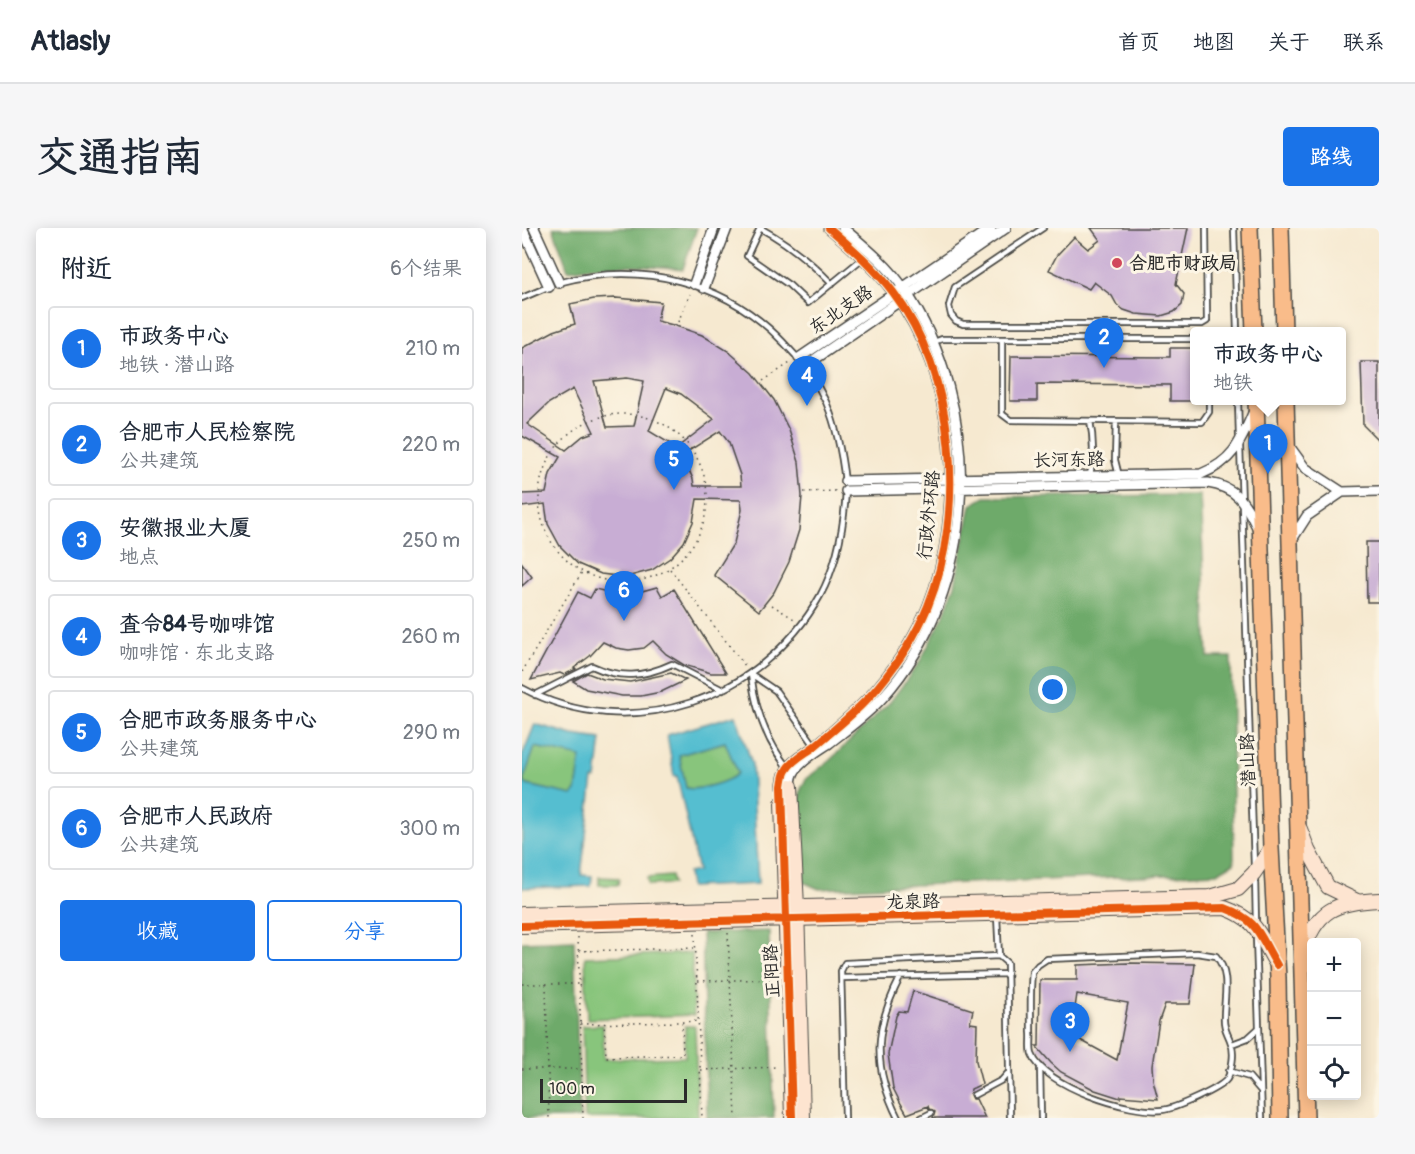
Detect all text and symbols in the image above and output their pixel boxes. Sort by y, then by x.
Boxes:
text: Atlasly [30,24,110,59]
text: 首页 [1118,29,1160,56]
text: 地图 [1193,29,1235,56]
text: 关于 [1268,29,1310,56]
text: 联系 [1343,29,1385,56]
button: 路线 [1283,127,1379,186]
text: 交通指南 [36,132,204,184]
place label: 合肥市财政局 [1129,252,1237,275]
text: 附近 [60,253,112,285]
text: 6个结果 [390,256,462,281]
marker: 合肥市财政局 [1110,256,1124,270]
street label: 东北支路 [805,280,877,340]
pin: 2 [1084,318,1124,368]
text: 市政务中心 [119,322,229,350]
popup [1190,327,1346,405]
text: 1 [78,336,85,361]
text: 210 m [405,336,460,361]
text: 市政务中心 [1213,340,1323,368]
text: 地铁 · 潜山路 [119,352,234,377]
pin: 4 [788,356,826,406]
text: 地铁 [1213,370,1253,395]
text: 合肥市人民检察院 [119,418,295,446]
pin: 1 [1248,424,1288,474]
text: 2 [76,432,87,457]
text: 220 m [402,432,460,457]
pin: 5 [654,440,694,490]
text: 公共建筑 [119,448,199,473]
street label: 长河东路 [1033,448,1105,472]
street label: 行政外环路 [913,469,945,561]
text: 安徽报业大厦 [119,514,251,542]
text: 3 [76,528,87,553]
text: 250 m [402,528,460,553]
text: 地点 [119,544,159,569]
pin: 6 [604,572,644,621]
text: 查令84号咖啡馆 [119,610,275,638]
text: 4 [76,624,87,649]
text: 260 m [401,624,460,649]
text: 咖啡馆 · 东北支路 [119,640,274,665]
your location [1038,675,1067,704]
text: 合肥市政务服务中心 [119,706,317,734]
text: 5 [76,720,87,745]
text: 290 m [403,720,460,745]
street label: 潜山路 [1236,733,1260,787]
text: 公共建筑 [119,736,199,761]
text: 合肥市人民政府 [119,802,273,830]
text: 6 [76,816,87,841]
text: 300 m [399,816,460,841]
text: 公共建筑 [119,832,199,857]
street label: 龙泉路 [886,890,940,914]
button: 收藏 [60,900,255,961]
button: 分享 [267,900,462,961]
map controls [1307,938,1361,1100]
button: + [1307,938,1361,992]
street label: 正阳路 [759,943,785,999]
button: − [1307,992,1361,1046]
pin: 3 [1050,1002,1090,1052]
button: locate [1307,1046,1361,1100]
scale bar [540,1076,687,1104]
text: 100 m [549,1079,595,1099]

